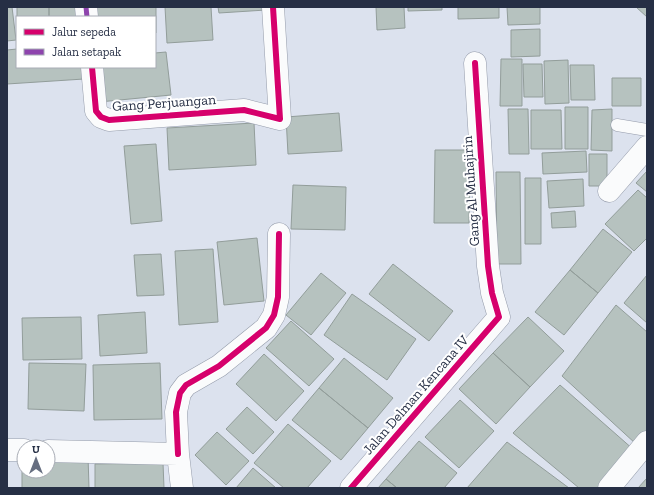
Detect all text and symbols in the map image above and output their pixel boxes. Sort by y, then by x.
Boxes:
legend [16,16,156,68]
text: Jalur sepeda [52,25,116,39]
text: Jalan setapak [52,45,122,59]
street label: Gang Perjuangan [111,91,217,115]
street label: Gang Al Muhajirin [459,135,483,247]
street label: Jalan Delman Kencana IV [359,331,473,458]
north arrow [16,439,56,479]
text: U [32,443,40,456]

